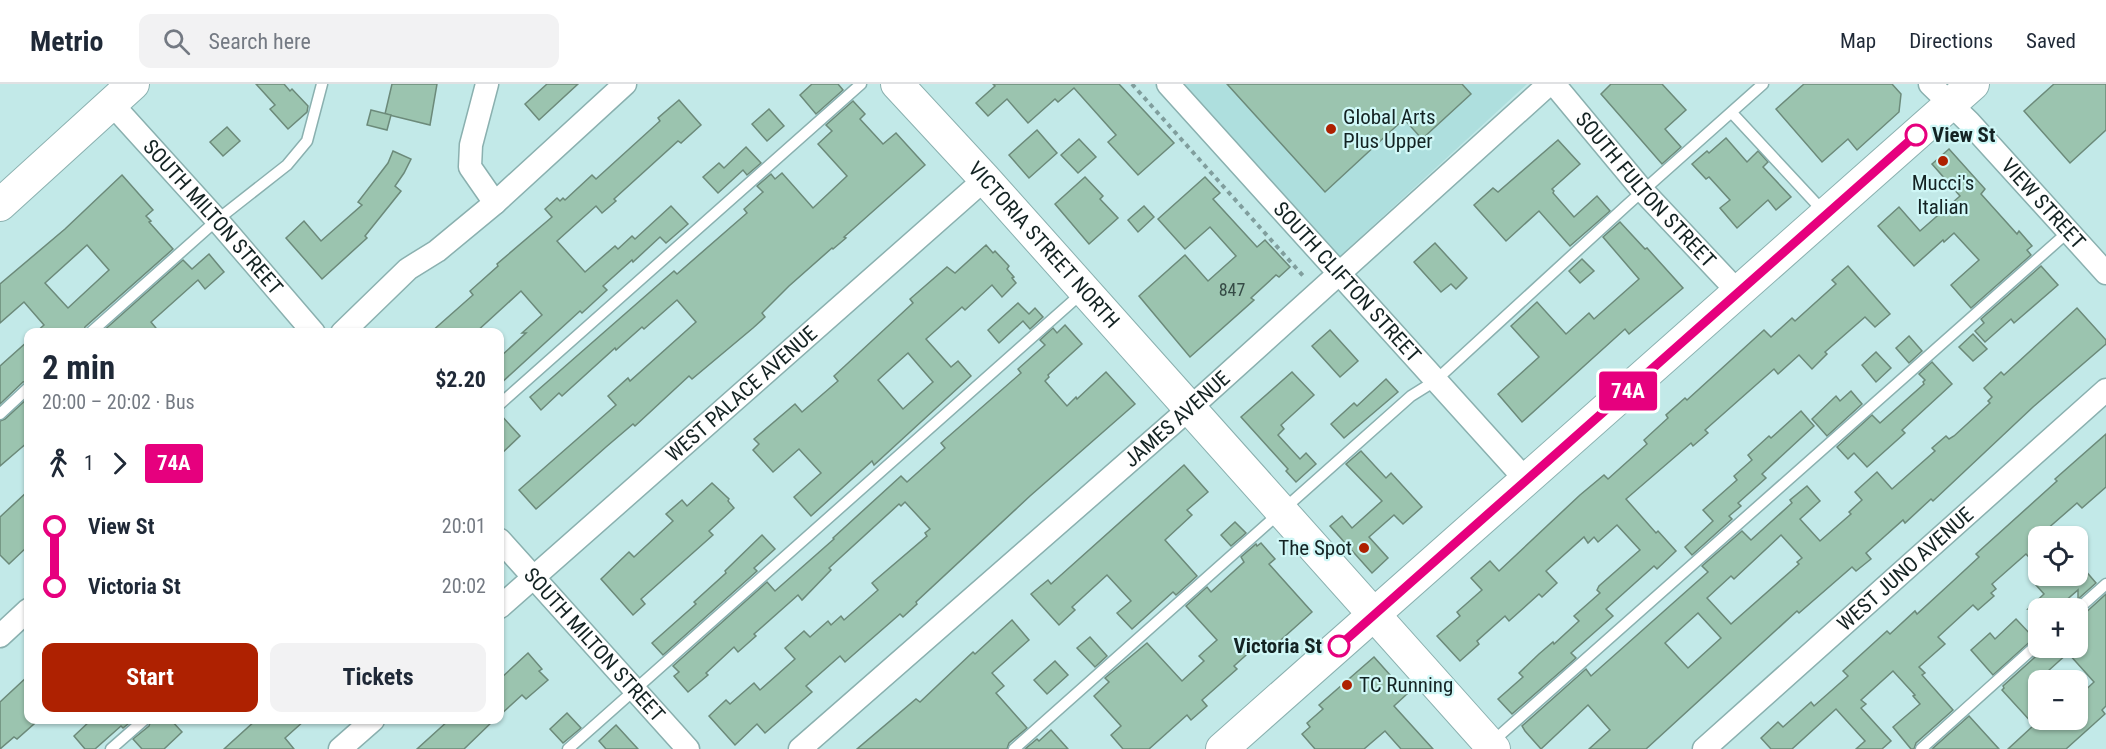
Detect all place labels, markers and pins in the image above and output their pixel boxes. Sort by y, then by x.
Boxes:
place label: Global Arts Plus Upper [1343,105,1436,153]
marker: Global Arts Plus Upper [1324,122,1338,136]
place label: View St [1932,123,1995,147]
marker: View St [1905,124,1927,146]
marker: Mucci's Italian [1936,154,1950,168]
place label: Mucci's Italian [1912,171,1974,219]
place label: The Spot [1278,536,1352,560]
marker: The Spot [1357,541,1371,555]
place label: Victoria St [1234,634,1322,658]
marker: Victoria St [1328,635,1350,657]
place label: TC Running [1359,673,1453,697]
marker: TC Running [1340,678,1354,692]

